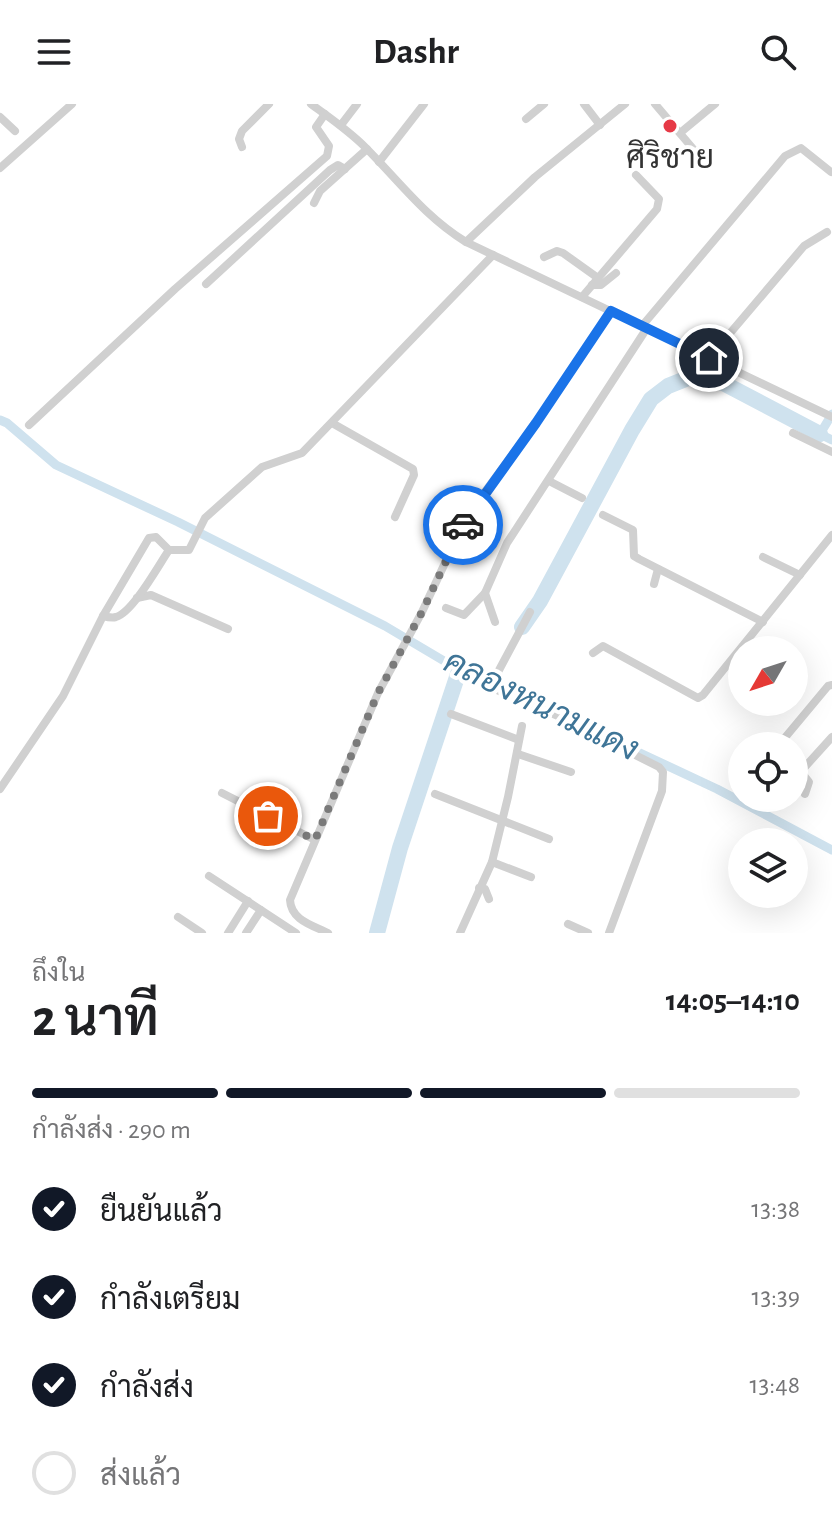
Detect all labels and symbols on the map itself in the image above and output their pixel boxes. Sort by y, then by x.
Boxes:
marker: ศิริชาย [661,117,679,135]
place label: ศิริชาย [626,139,714,174]
pin [675,324,743,392]
courier [423,485,503,565]
north arrow [728,636,808,716]
water label: คลองหนามแดง [438,644,644,768]
pin [234,782,302,850]

